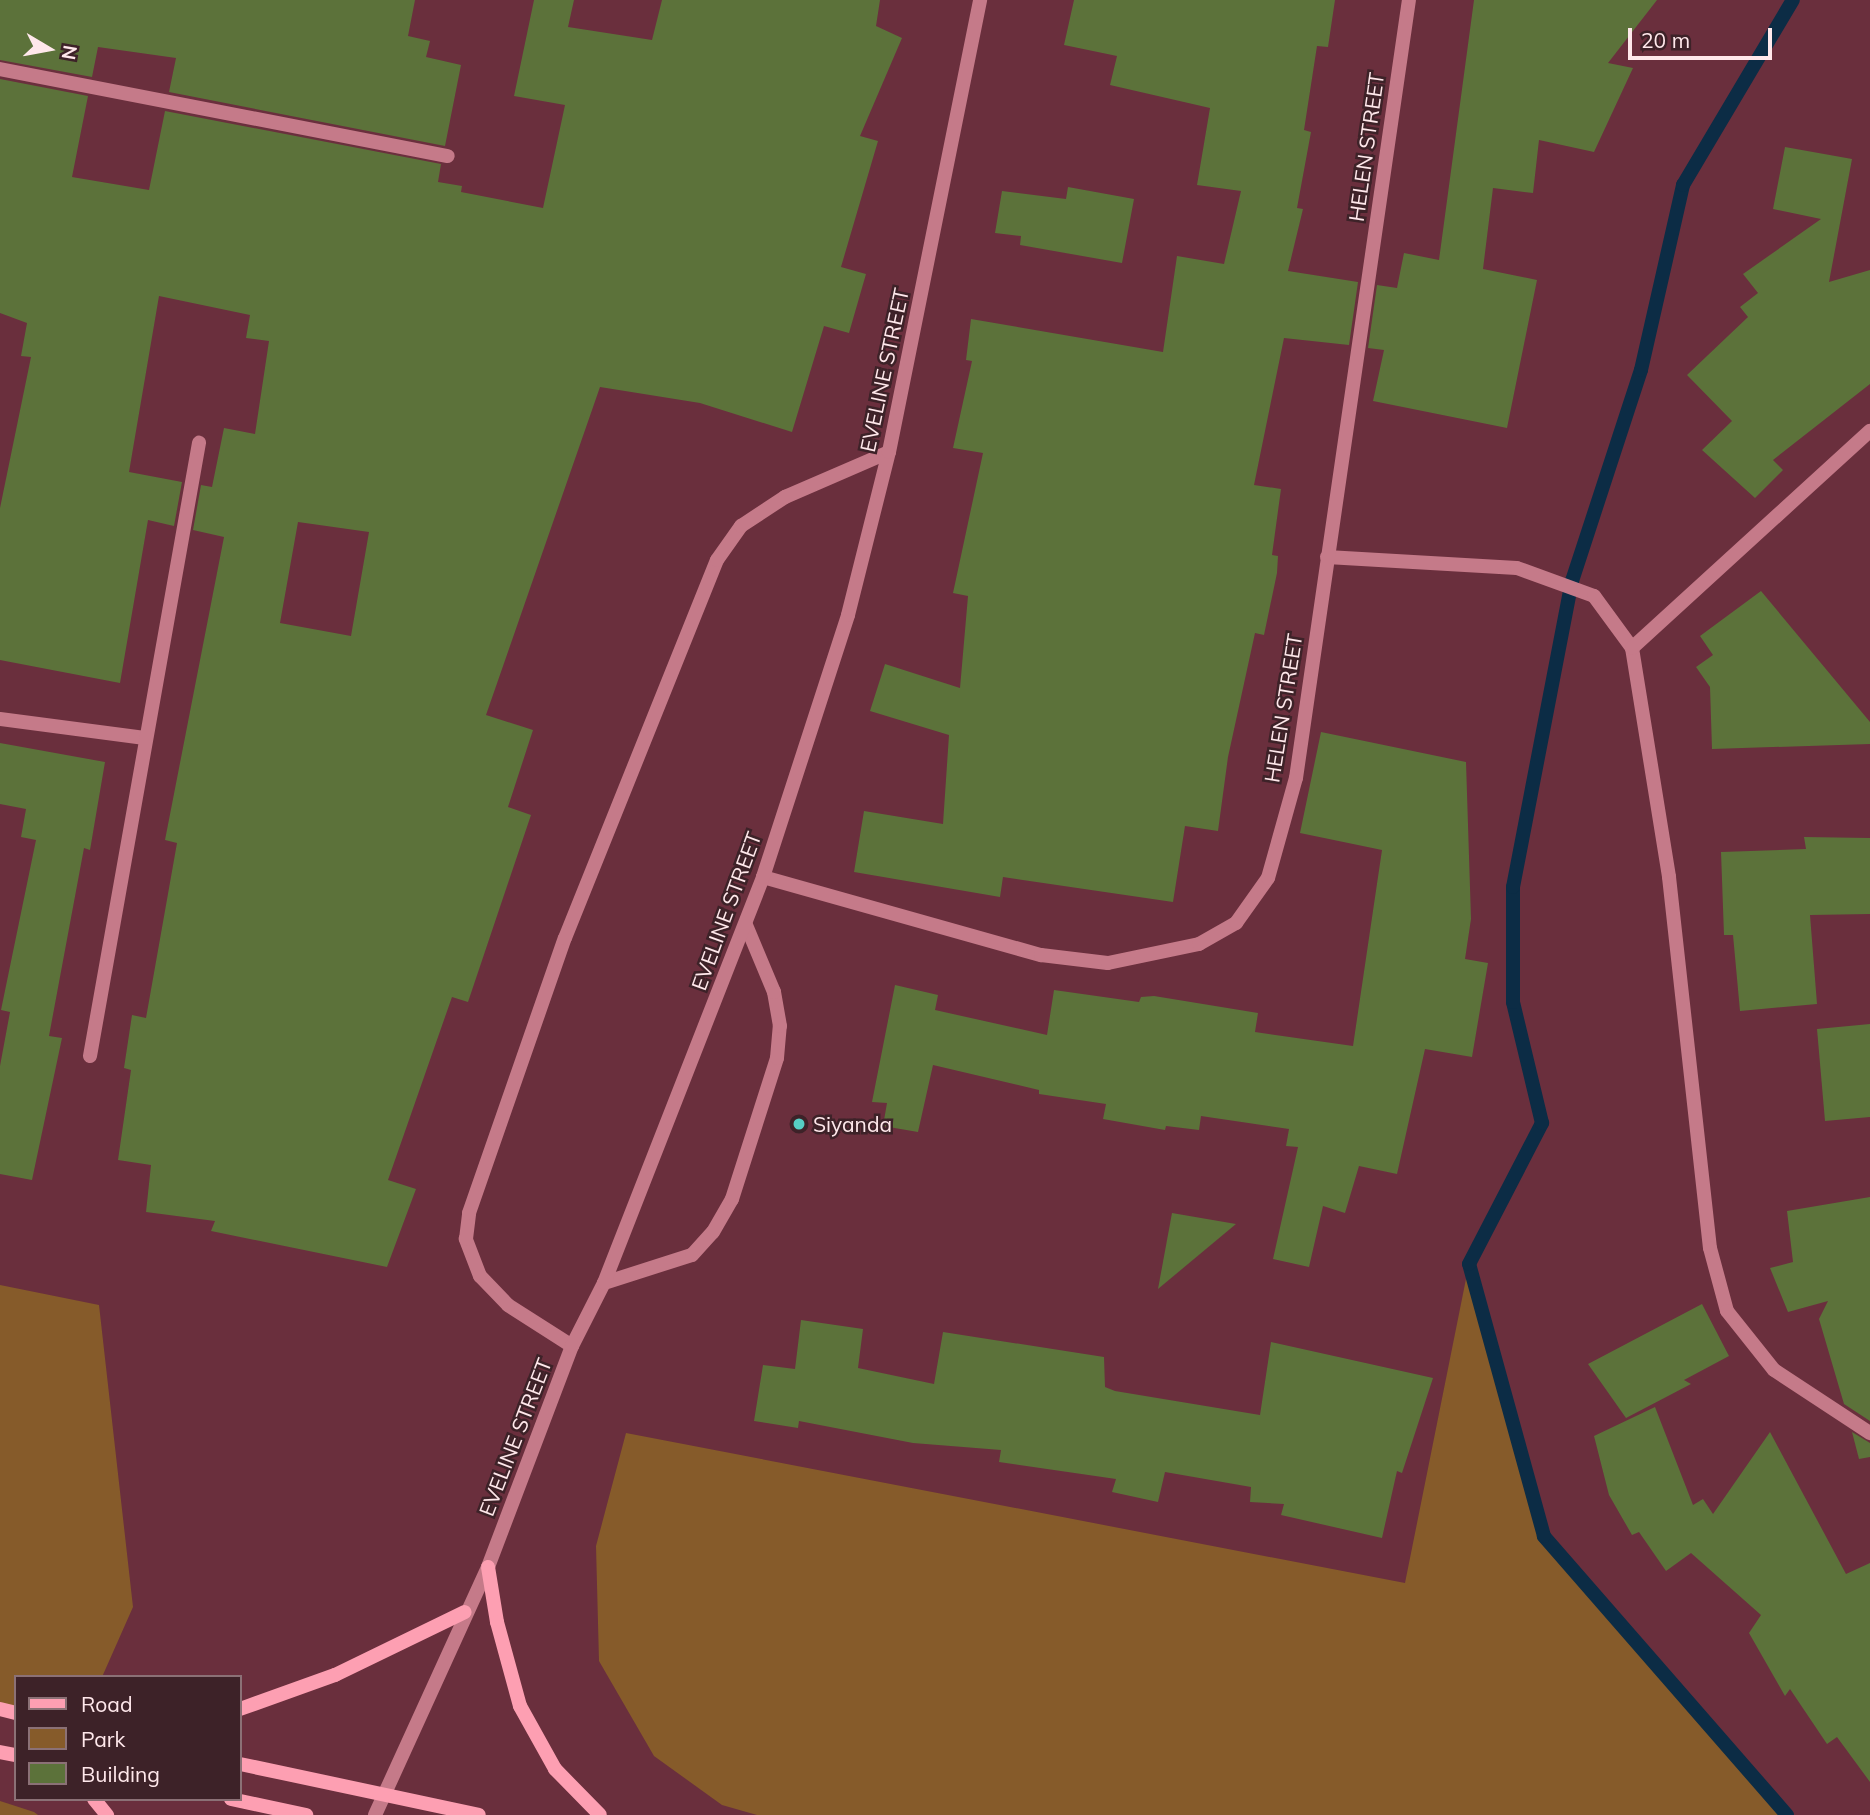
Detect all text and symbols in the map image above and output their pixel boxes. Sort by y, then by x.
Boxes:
north arrow [14,14,84,84]
scale bar [1632,14,1776,58]
text: 20 m [1641,27,1690,53]
text: N [57,43,83,62]
street label: HELEN STREET [1343,71,1389,223]
street label: EVELINE STREET [854,286,914,454]
street label: HELEN STREET [1259,632,1307,784]
street label: EVELINE STREET [686,828,766,994]
place label: Siyanda [813,1111,892,1137]
marker: Siyanda [791,1116,807,1132]
street label: EVELINE STREET [473,1355,557,1519]
legend [14,1675,242,1801]
text: Road [81,1691,132,1717]
text: Park [81,1726,125,1752]
text: Building [81,1761,160,1787]

